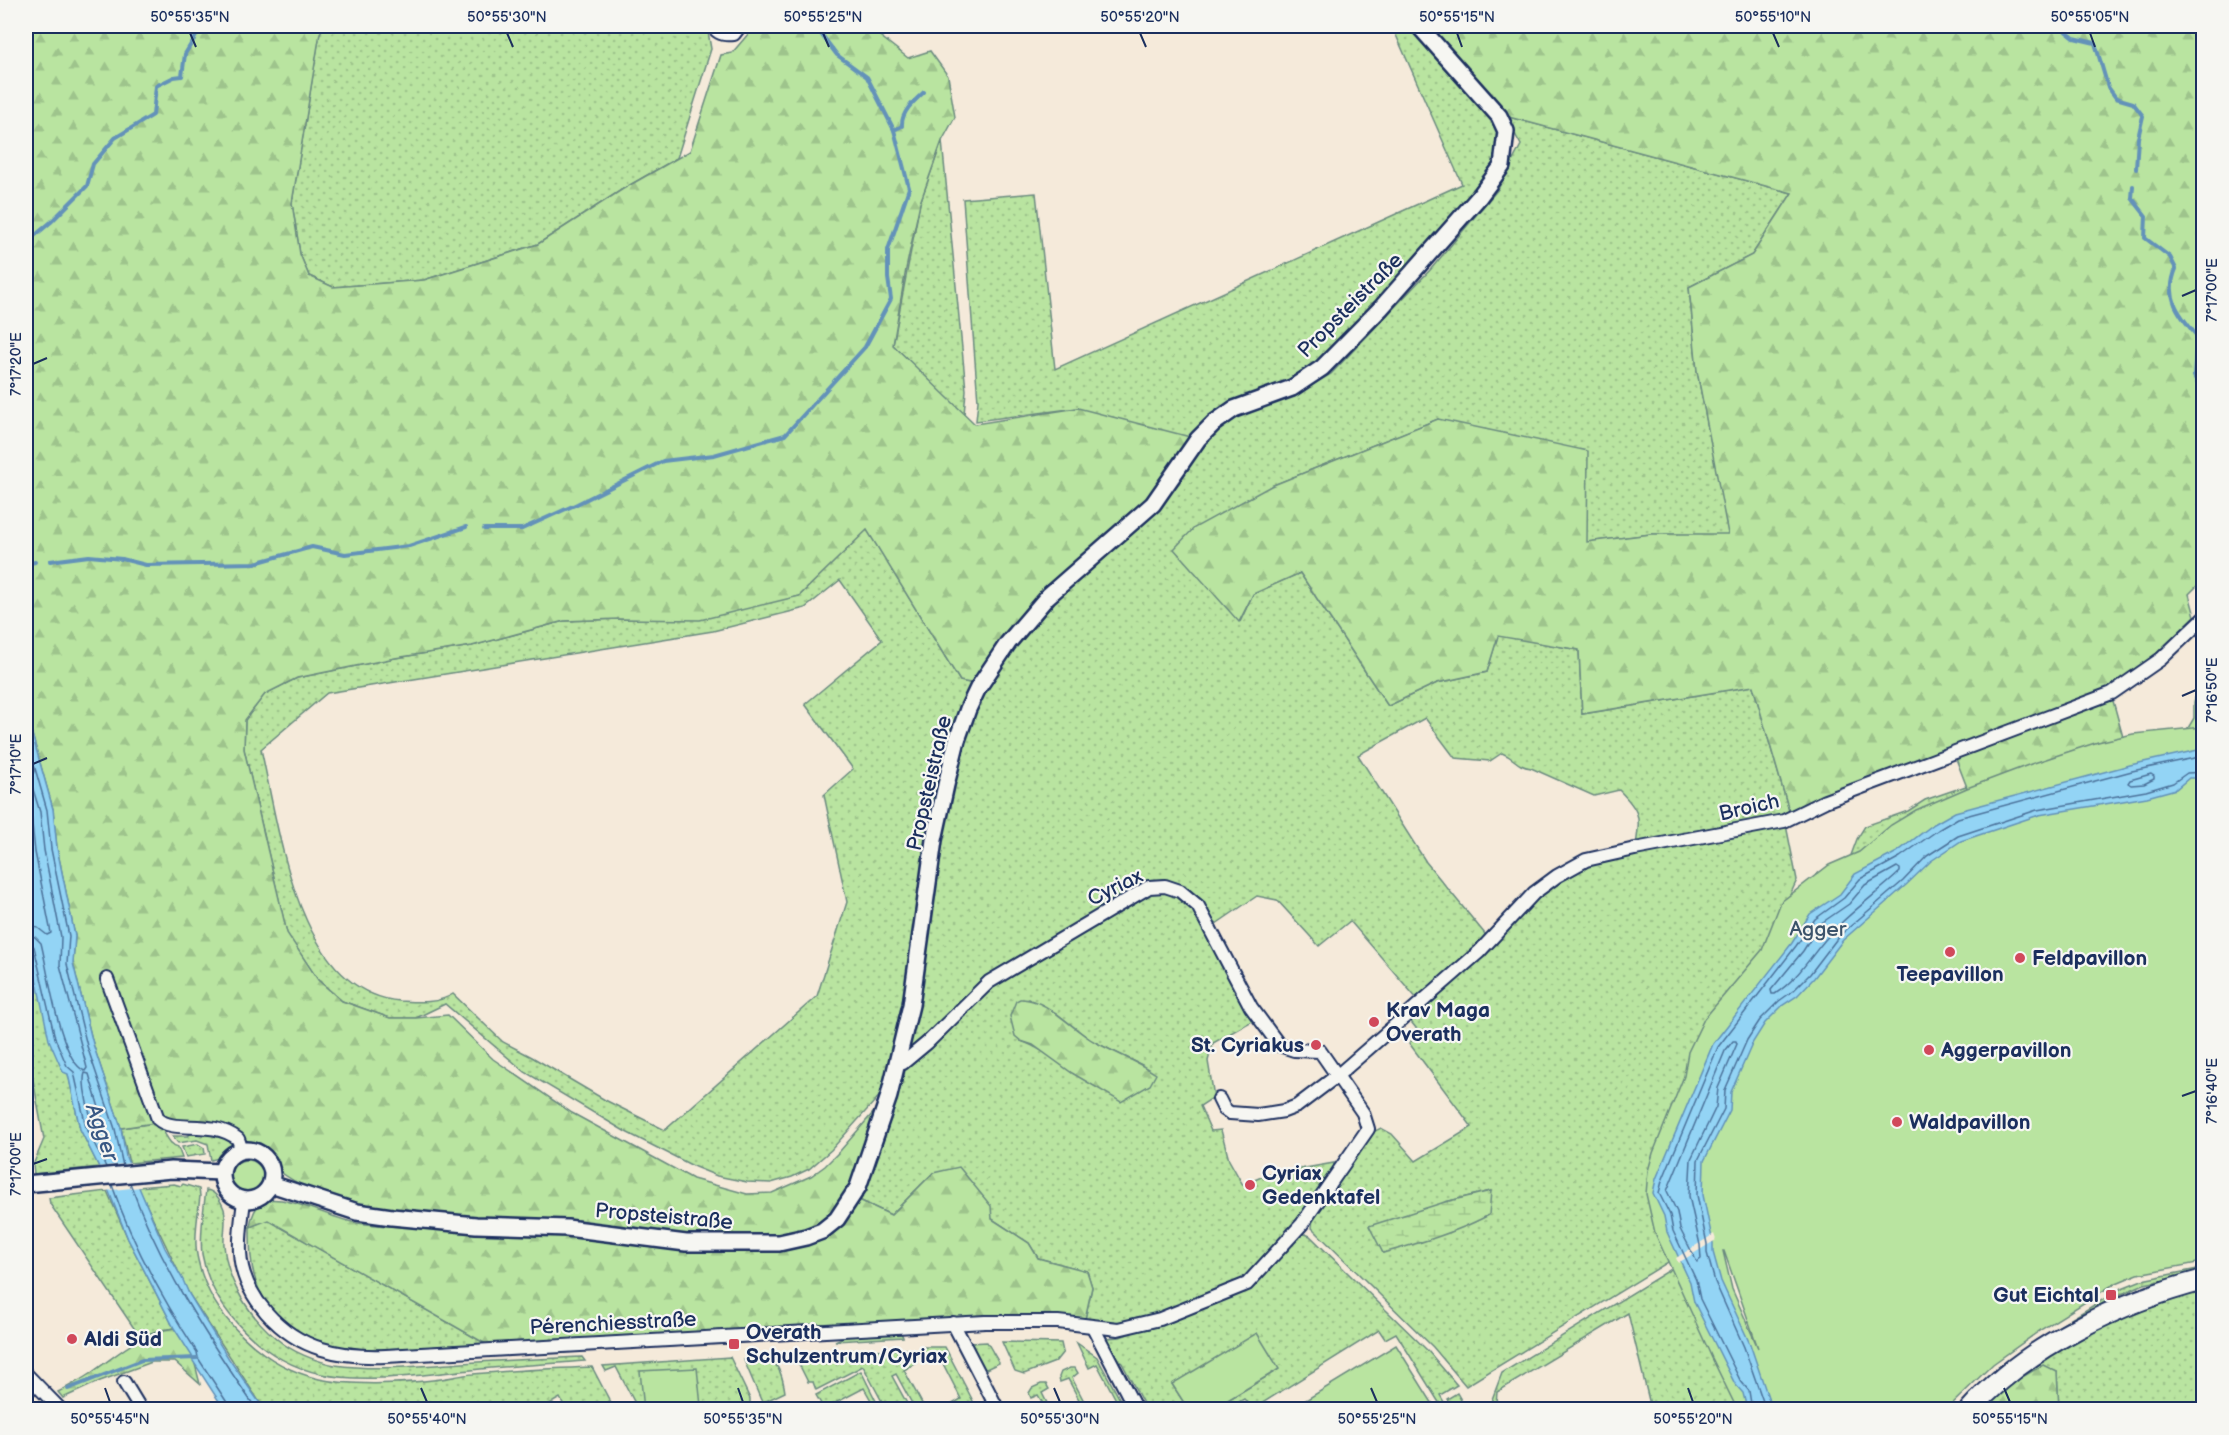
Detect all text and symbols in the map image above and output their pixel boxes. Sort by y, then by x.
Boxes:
text: 50°55'35"N [150,8,230,27]
text: 50°55'30"N [467,8,547,27]
text: 50°55'25"N [783,8,863,27]
text: 50°55'20"N [1100,8,1180,27]
text: 50°55'15"N [1419,8,1495,27]
text: 50°55'10"N [1735,8,1811,27]
text: 50°55'05"N [2050,8,2130,27]
street label: Propsteistraße [1293,248,1408,363]
text: 7°17'00"E [2203,258,2222,322]
text: 7°17'20"E [7,332,26,396]
text: 7°16'50"E [2203,657,2222,723]
street label: Propsteistraße [902,713,957,853]
text: 7°17'10"E [7,733,26,794]
street label: Broich [1716,788,1782,827]
street label: Cyriax [1083,863,1147,912]
park label: Agger [1790,917,1847,942]
marker: Teepavillon [1943,945,1957,959]
place label: Feldpavillon [2032,946,2147,971]
marker: Feldpavillon [2013,951,2027,965]
place label: Teepavillon [1896,962,2004,987]
place label: Krav Maga Overath [1386,998,1490,1047]
marker: Krav Maga Overath [1367,1015,1381,1029]
place label: St. Cyriakus [1191,1033,1304,1058]
marker: St. Cyriakus [1309,1038,1323,1052]
place label: Aggerpavillon [1940,1038,2072,1063]
marker: Aggerpavillon [1922,1043,1936,1057]
text: 7°16'40"E [2203,1058,2222,1124]
water label: Agger [79,1099,125,1167]
place label: Waldpavillon [1909,1110,2030,1135]
marker: Waldpavillon [1890,1115,1904,1129]
text: 7°17'00"E [7,1132,26,1196]
place label: Cyriax Gedenktafel [1262,1161,1380,1210]
marker: Cyriax Gedenktafel [1243,1178,1257,1192]
street label: Propsteistraße [594,1198,734,1235]
place label: Gut Eichtal [1993,1283,2099,1308]
marker: Gut Eichtal [2104,1288,2118,1302]
street label: Pérenchiesstraße [529,1307,697,1340]
place label: Overath Schulzentrum/Cyriax [746,1320,948,1369]
place label: Aldi Süd [83,1327,162,1352]
marker: Aldi Süd [65,1332,79,1346]
marker: Overath Schulzentrum/Cyriax [727,1337,741,1351]
text: 50°55'45"N [70,1410,150,1429]
text: 50°55'40"N [387,1410,467,1429]
text: 50°55'35"N [703,1410,783,1429]
text: 50°55'30"N [1020,1410,1100,1429]
text: 50°55'25"N [1337,1410,1417,1429]
text: 50°55'20"N [1653,1410,1733,1429]
text: 50°55'15"N [1972,1410,2048,1429]

